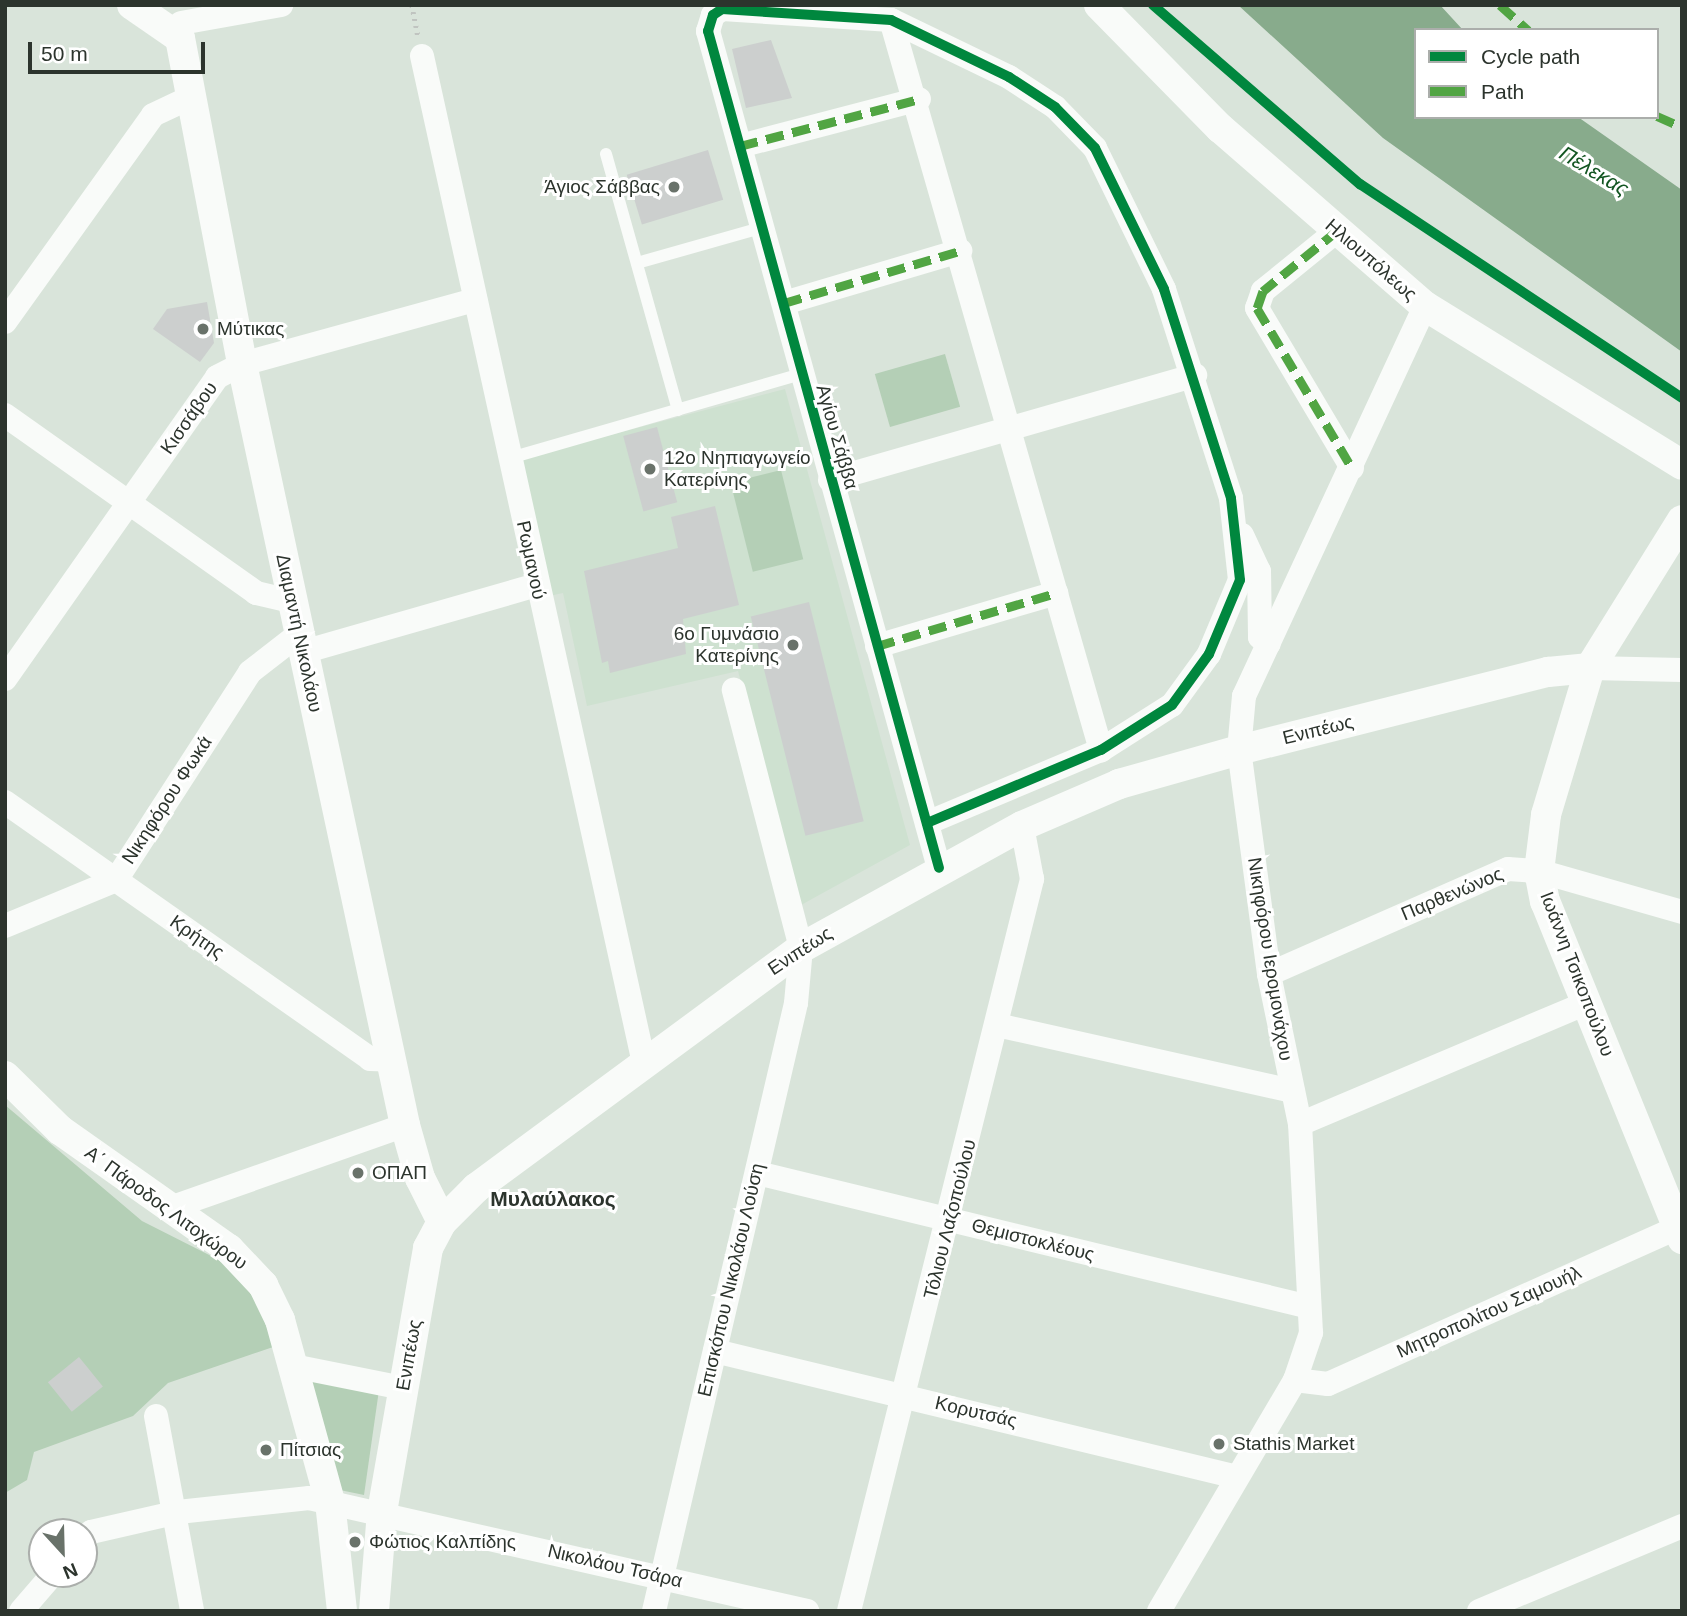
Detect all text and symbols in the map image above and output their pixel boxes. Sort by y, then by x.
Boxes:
scale bar [32,28,208,72]
legend [1414,28,1659,119]
text: 50 m [41,42,88,65]
text: Cycle path [1481,45,1580,68]
text: Path [1481,80,1524,103]
water label: Πέλεκας [1555,141,1633,201]
place label: Άγιος Σάββας [544,176,660,198]
marker: Άγιος Σάββας [666,179,682,195]
street label: Ηλιουπόλεως [1321,214,1421,306]
place label: Μύτικας [217,318,284,340]
marker: Μύτικας [195,321,211,337]
street label: Κισσάβου [156,377,222,459]
street label: Αγίου Σάββα [811,382,863,492]
place label: 12ο Νηπιαγωγείο Κατερίνης [664,447,811,491]
marker: 12ο Νηπιαγωγείο Κατερίνης [642,461,658,477]
street label: Ρωμανού [512,519,550,601]
street label: Διαμαντή Νικολάου [271,552,327,714]
place label: 6ο Γυμνάσιο Κατερίνης [674,623,779,667]
marker: 6ο Γυμνάσιο Κατερίνης [785,637,801,653]
street label: Ενιπέως [1280,710,1356,750]
street label: Νικηφόρου Φωκά [117,732,217,868]
street label: Νικηφόρου Ιερομονάχου [1243,856,1297,1062]
street label: Παρθενώνος [1398,862,1506,926]
street label: Ιωάννη Τσικοπούλου [1535,888,1619,1060]
street label: Κρήτης [165,910,229,964]
street label: Ενιπέως [764,922,836,980]
street label: Τόλιου Λαζοπούλου [919,1136,981,1302]
street label: Α΄ Πάροδος Λιτοχώρου [80,1141,252,1275]
street label: Επισκόπου Νικολάου Λούση [693,1160,769,1400]
place label: ΟΠΑΠ [372,1162,427,1184]
marker: ΟΠΑΠ [350,1165,366,1181]
district label: Μυλαύλακος [490,1186,616,1212]
street label: Θεμιστοκλέους [969,1214,1097,1266]
street label: Μητροπολίτου Σαμουήλ [1393,1261,1585,1363]
street label: Ενιπέως [392,1318,426,1392]
street label: Κορυτσάς [933,1392,1019,1432]
place label: Stathis Market [1233,1433,1354,1455]
marker: Stathis Market [1211,1436,1227,1452]
place label: Πίτσιας [280,1439,341,1461]
marker: Πίτσιας [258,1442,274,1458]
north arrow [28,1518,98,1588]
place label: Φώτιος Καλπίδης [369,1531,516,1553]
marker: Φώτιος Καλπίδης [347,1534,363,1550]
street label: Νικολάου Τσάρα [545,1539,685,1593]
text: N [60,1559,81,1583]

